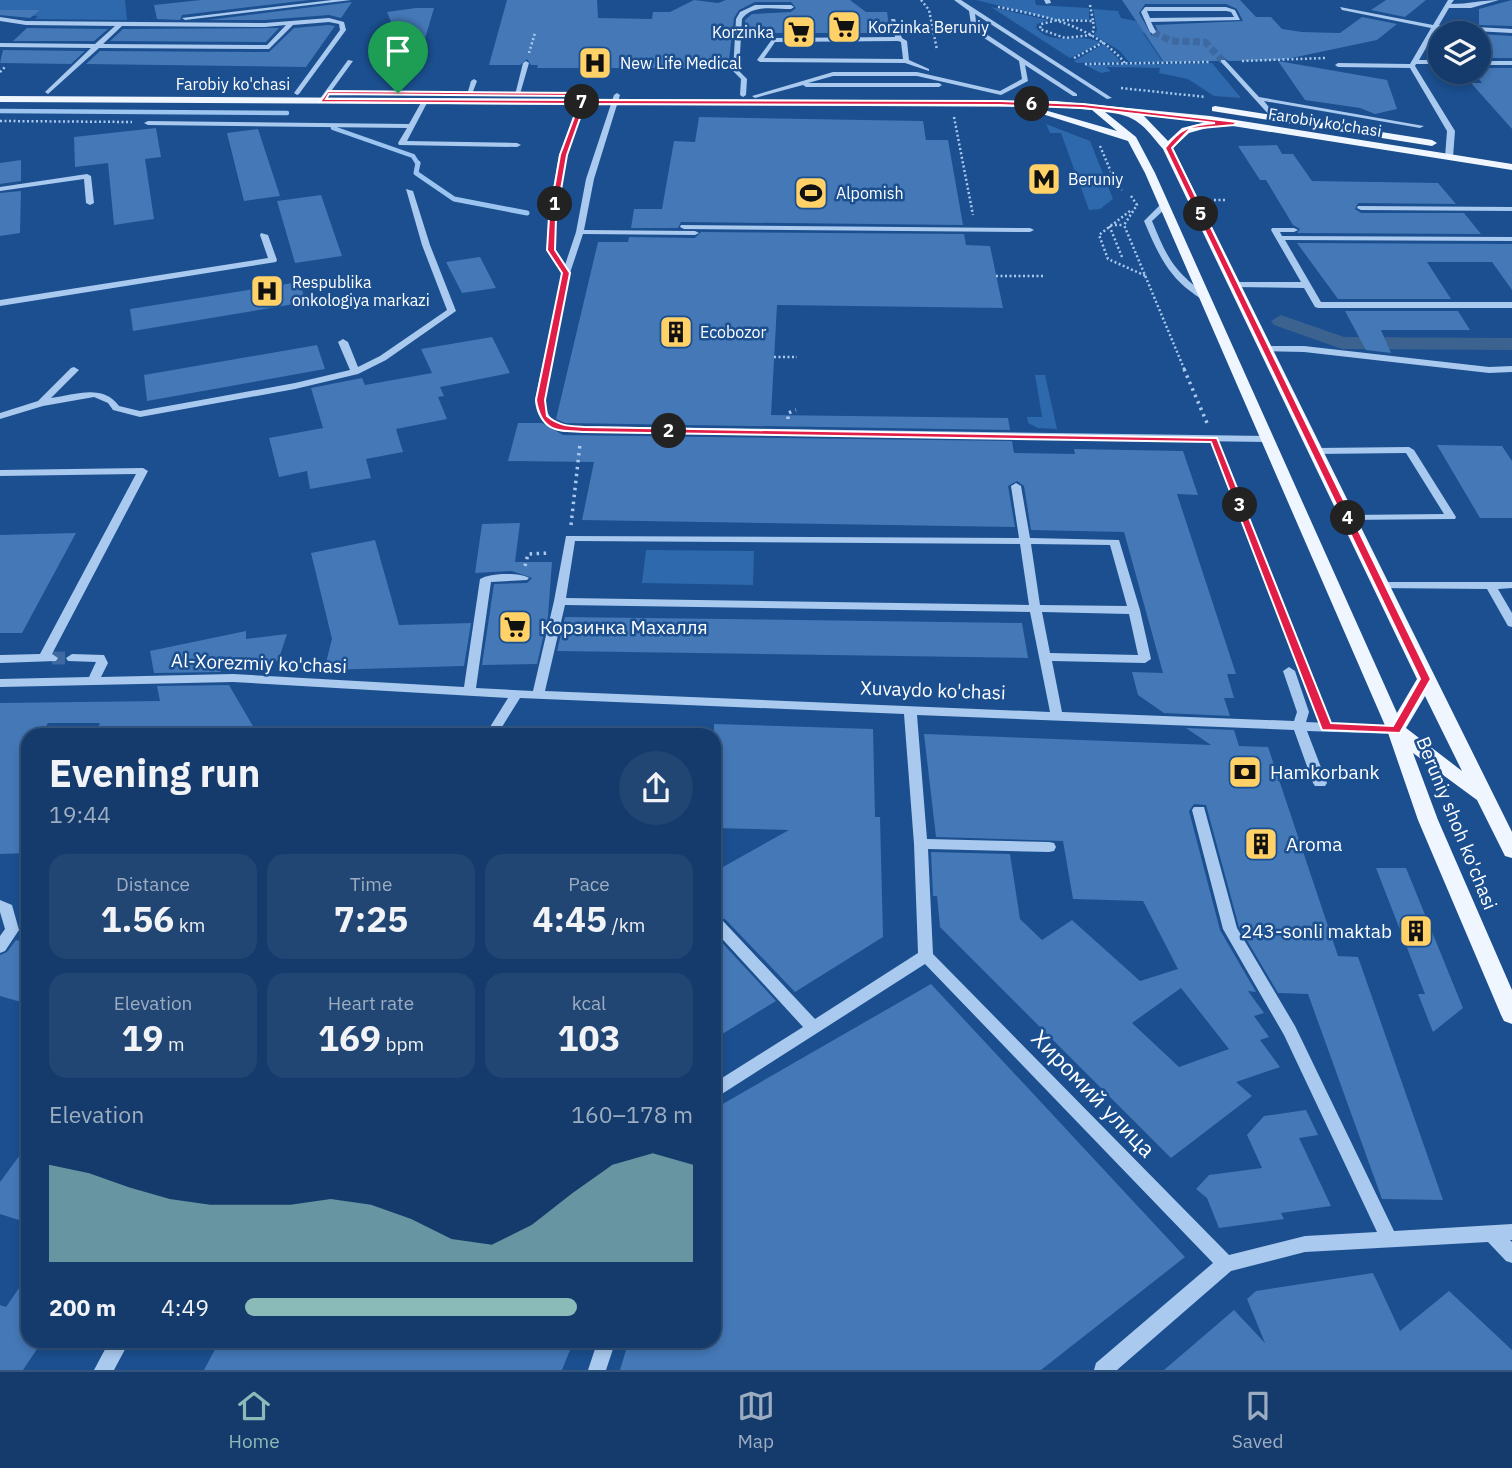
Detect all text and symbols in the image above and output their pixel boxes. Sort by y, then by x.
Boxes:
supermarket icon: Korzinka Beruniy [825,8,863,46]
supermarket icon: Korzinka [780,13,818,51]
place label: Korzinka Beruniy [868,17,989,37]
pin [368,21,428,93]
map controls [1428,21,1491,84]
button: layers [1428,21,1491,84]
place label: Korzinka [712,22,774,42]
icon: arrive [379,32,417,70]
hospital icon: New Life Medical [576,44,614,82]
place label: New Life Medical [620,53,742,73]
street label: Farobiy ko'chasi [176,74,290,94]
pin: 7 [564,84,600,119]
pin: 6 [1014,86,1050,122]
text: 7 [576,89,587,113]
text: 6 [1026,91,1037,115]
street label: Farobiy ko'chasi [1267,103,1383,141]
metro station icon: Beruniy [1025,160,1063,198]
place label: Beruniy [1068,169,1123,189]
sports icon: Alpomish [792,174,830,212]
place label: Alpomish [836,183,904,203]
pin: 1 [538,186,572,222]
text: 1 [549,191,560,215]
pin: 5 [1184,196,1218,232]
text: 5 [1195,201,1206,225]
hospital icon: Respublika onkologiya markazi [248,272,286,310]
place label: Respublika onkologiya markazi [292,272,430,310]
building icon: Ecobozor [657,313,695,351]
place label: Ecobozor [700,322,766,342]
pin: 2 [652,414,686,448]
text: 2 [663,418,674,442]
pin: 3 [1222,488,1258,522]
text: 3 [1234,492,1245,516]
pin: 4 [1330,500,1366,536]
text: 4 [1342,505,1353,529]
supermarket icon: Корзинка Махалля [496,608,534,646]
place label: Корзинка Махалля [540,615,708,639]
street label: Al-Xorezmiy ko'chasi [171,648,347,678]
street label: Xuvaydo ko'chasi [860,675,1006,705]
street label: Beruniy shoh ko'chasi [1411,733,1503,913]
text: Evening run [49,748,260,797]
button: share [619,751,693,825]
bank icon: Hamkorbank [1226,753,1264,791]
place label: Hamkorbank [1270,760,1379,784]
text: 19:44 [49,799,111,829]
building icon: Aroma [1242,825,1280,863]
place label: Aroma [1286,832,1342,856]
text: Distance [116,872,190,896]
text: Time [350,872,392,896]
text: Pace [568,872,610,896]
text: 1.56 [101,896,174,942]
text: 7:25 [334,896,408,942]
text: 4:45 [533,896,607,942]
building icon: 243-sonli maktab [1397,912,1435,950]
text: km [174,913,205,937]
text: /km [607,913,645,937]
place label: 243-sonli maktab [1241,919,1392,943]
text: Elevation [114,991,192,1015]
text: Heart rate [328,991,414,1015]
text: kcal [572,991,606,1015]
text: 19 [121,1015,163,1061]
text: 169 [318,1015,381,1061]
text: 103 [557,1015,621,1061]
street label: Хиромий улица [1026,1023,1162,1163]
text: m [163,1032,185,1056]
text: bpm [381,1032,424,1056]
text: Elevation [49,1099,144,1129]
text: 160–178 m [571,1099,693,1129]
text: 200 m [49,1292,116,1322]
text: 4:49 [161,1292,209,1322]
tab: Home [229,1387,280,1453]
tab: Map [737,1387,775,1453]
tab: Saved [1232,1387,1283,1453]

